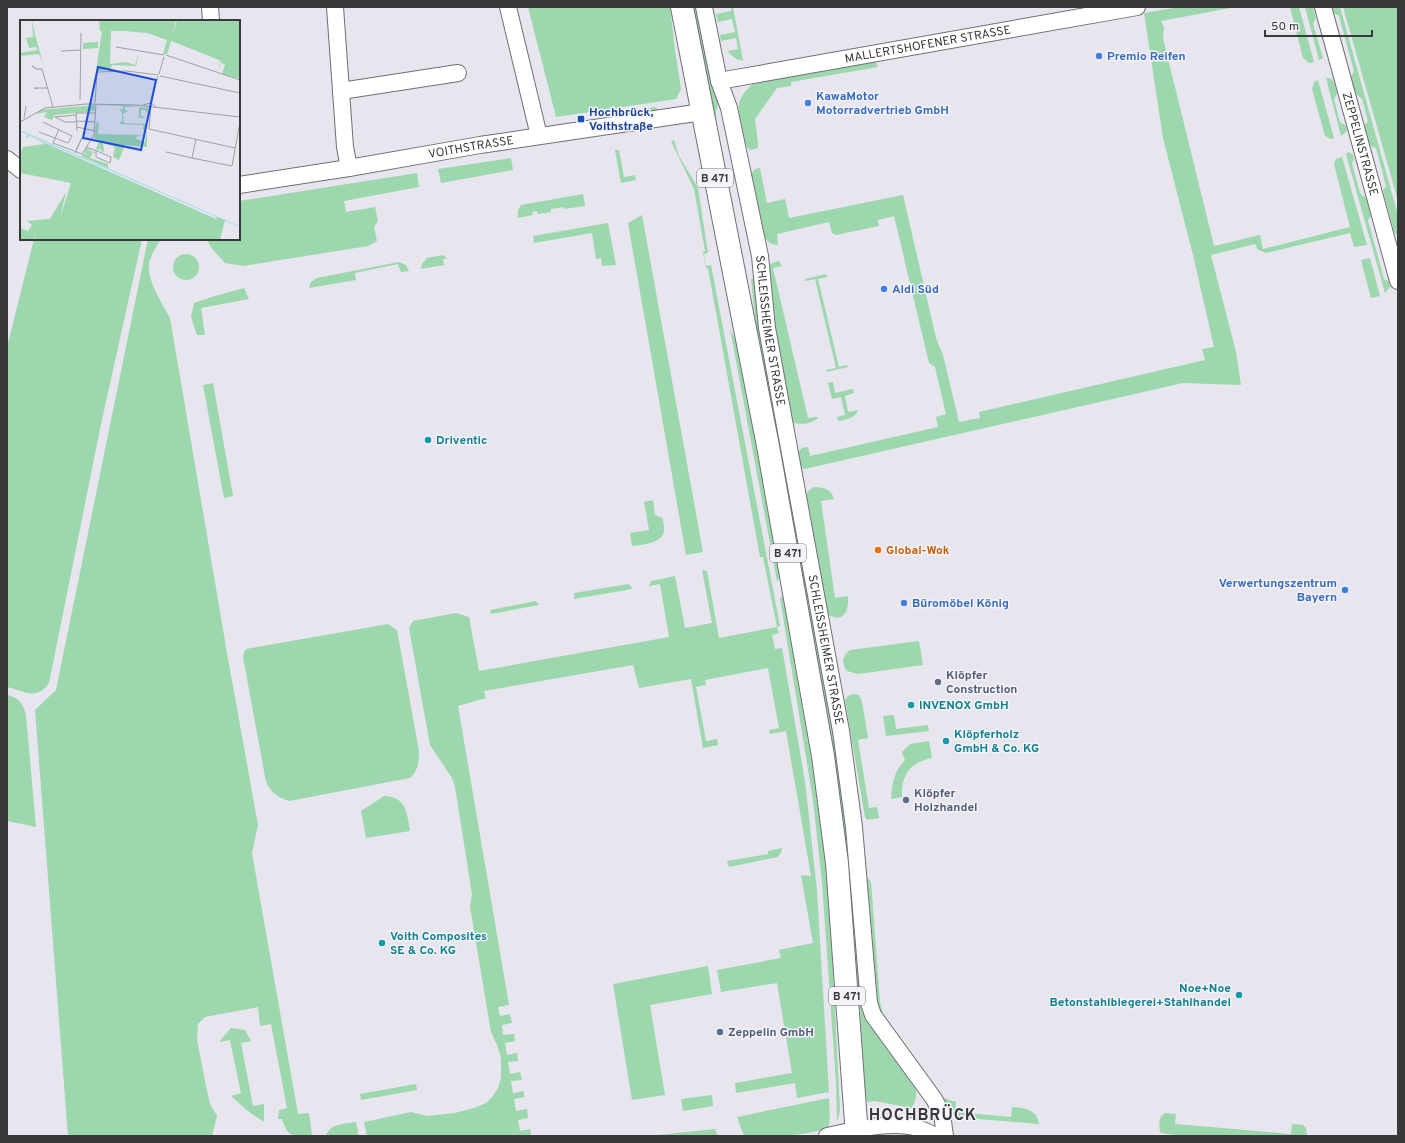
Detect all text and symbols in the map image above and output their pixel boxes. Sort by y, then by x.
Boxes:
scale bar [1265,12,1372,38]
text: 50 m [1271,19,1299,35]
inset map [20,20,240,240]
street label: MALLERTSHOFENER STRASSE [844,22,1012,68]
place label: Premio Reifen [1107,49,1186,65]
marker: Premio Reifen [1094,51,1104,61]
place label: KawaMotor Motorradvertrieb GmbH [816,89,949,119]
street label: ZEPPELINSTRASSE [1338,91,1381,198]
marker: KawaMotor Motorradvertrieb GmbH [803,98,813,108]
place label: Hochbrück, Voithstraße [589,105,653,135]
marker: Hochbrück, Voithstraße [576,114,586,124]
street label: VOITHSTRASSE [427,133,515,163]
road number: B 471 [697,169,733,187]
street label: SCHLEISSHEIMER STRASSE [751,255,788,408]
place label: Aldi Süd [892,282,939,298]
marker: Aldi Süd [879,284,889,294]
place label: Driventic [436,433,487,449]
marker: Driventic [423,435,433,445]
place label: Global-Wok [886,543,950,559]
road number: B 471 [770,544,806,562]
marker: Global-Wok [873,545,883,555]
street label: SCHLEISSHEIMER STRASSE [803,574,847,726]
place label: Verwertungszentrum Bayern [1219,576,1337,606]
marker: Verwertungszentrum Bayern [1340,585,1350,595]
place label: Büromöbel König [912,596,1009,612]
marker: Büromöbel König [899,598,909,608]
place label: Klöpfer Construction [946,668,1017,698]
marker: Klöpfer Construction [933,677,943,687]
place label: INVENOX GmbH [919,698,1009,714]
marker: INVENOX GmbH [906,700,916,710]
place label: Klöpferholz GmbH & Co. KG [954,727,1039,757]
marker: Klöpferholz GmbH & Co. KG [941,736,951,746]
place label: Klöpfer Holzhandel [914,786,978,816]
marker: Klöpfer Holzhandel [901,795,911,805]
place label: Voith Composites SE & Co. KG [390,929,487,959]
marker: Voith Composites SE & Co. KG [377,938,387,948]
place label: Noe+Noe Betonstahlbiegerei+Stahlhandel [1049,981,1231,1011]
road number: B 471 [829,987,865,1005]
marker: Noe+Noe Betonstahlbiegerei+Stahlhandel [1234,990,1244,1000]
place label: Zeppelin GmbH [728,1025,814,1041]
marker: Zeppelin GmbH [715,1027,725,1037]
district label: HOCHBRÜCK [869,1104,977,1126]

